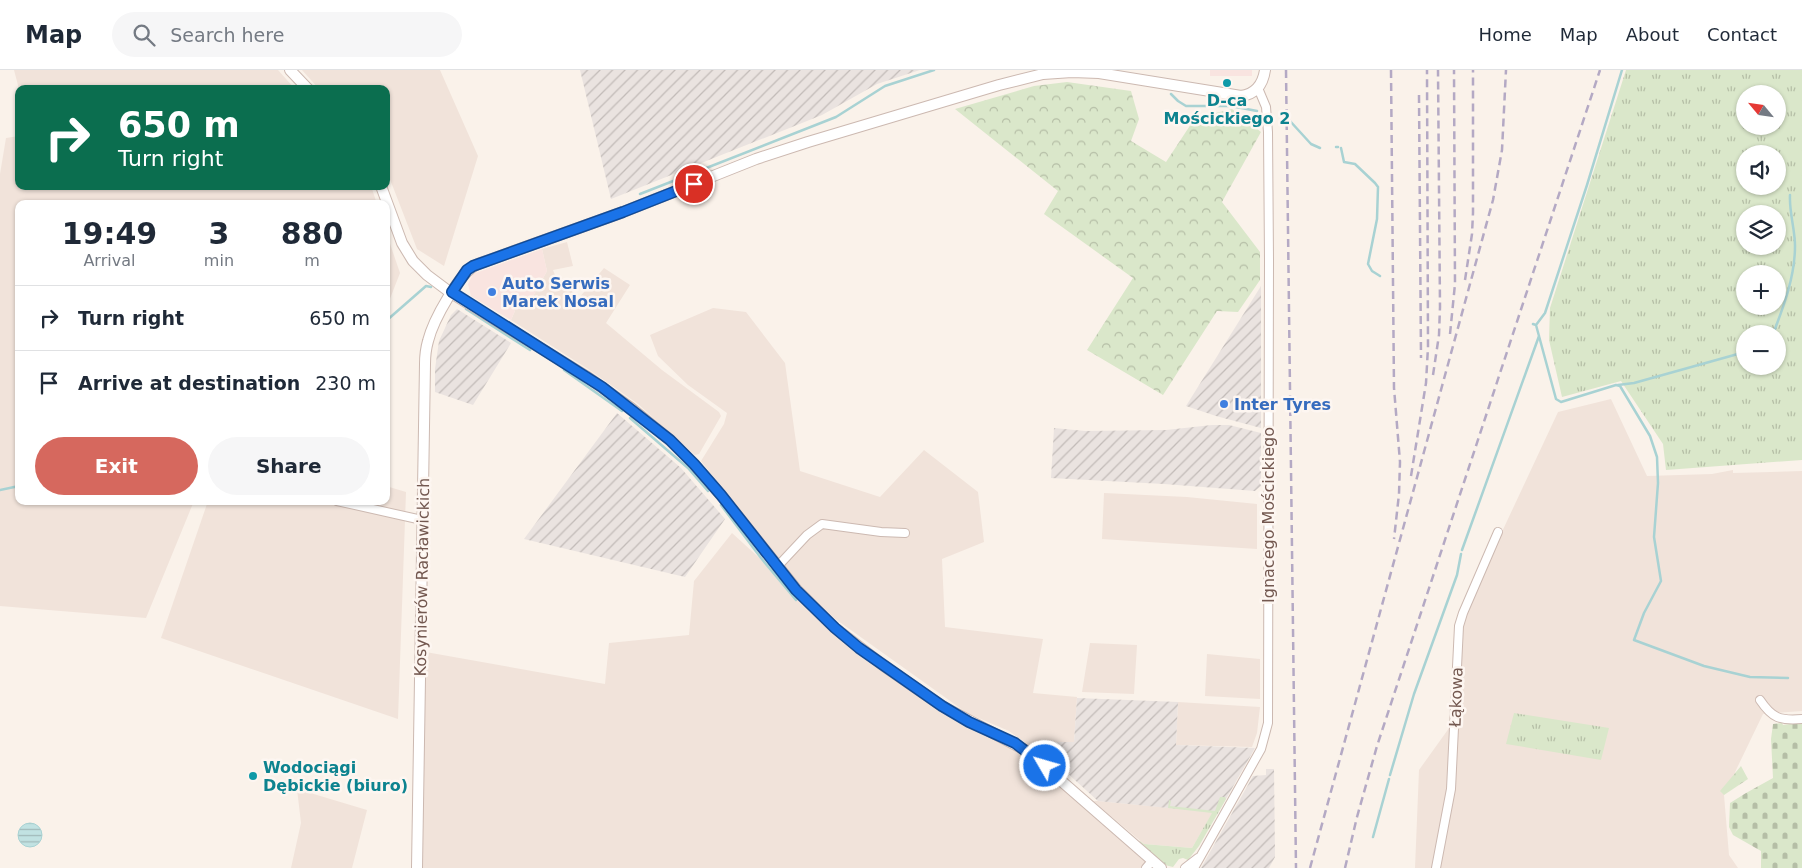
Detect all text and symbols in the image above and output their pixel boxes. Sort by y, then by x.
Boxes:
search box [112,12,462,57]
text: Map [25,21,82,49]
icon: search [130,21,158,49]
text: Search here [170,24,284,46]
text: Home [1479,24,1532,45]
text: Map [1560,24,1598,45]
text: About [1626,24,1679,45]
text: Contact [1707,24,1777,45]
marker: D-ca Mościckiego 2 [1221,77,1233,89]
north arrow [1736,85,1786,135]
map controls [1736,85,1786,375]
place label: D-ca Mościckiego 2 [1163,91,1291,128]
icon: right [35,105,100,170]
text: 650 m [118,105,240,145]
button: sound [1736,145,1786,195]
text: Turn right [118,146,223,171]
pin [673,163,715,205]
icon: arrive [680,170,708,198]
button: layers [1736,205,1786,255]
text: 19:49 [62,216,157,251]
text: 3 [208,216,229,251]
text: 880 [281,216,343,251]
text: Arrival [83,251,135,270]
text: min [204,251,234,270]
text: m [304,251,320,270]
button: + [1736,265,1786,315]
place label: Auto Serwis Marek Nosal [502,274,614,311]
marker: Auto Serwis Marek Nosal [486,286,498,298]
icon: right [35,304,63,332]
text: Turn right [78,307,184,329]
text: 650 m [309,307,370,329]
button: − [1736,325,1786,375]
icon: arrive [35,369,63,397]
text: Arrive at destination [78,372,300,394]
text: 230 m [315,372,376,394]
place label: Inter Tyres [1234,395,1331,414]
marker: Inter Tyres [1218,398,1230,410]
street label: Ignacego Mościckiego [1259,427,1278,603]
button: Exit [35,437,198,495]
button: Share [208,437,370,495]
street label: Kosynierów Racławickich [411,478,433,676]
street label: Łąkowa [1445,667,1467,728]
position arrow [1018,739,1070,791]
place label: Wodociągi Dębickie (biuro) [263,758,408,795]
marker: Wodociągi Dębickie (biuro) [247,770,259,782]

